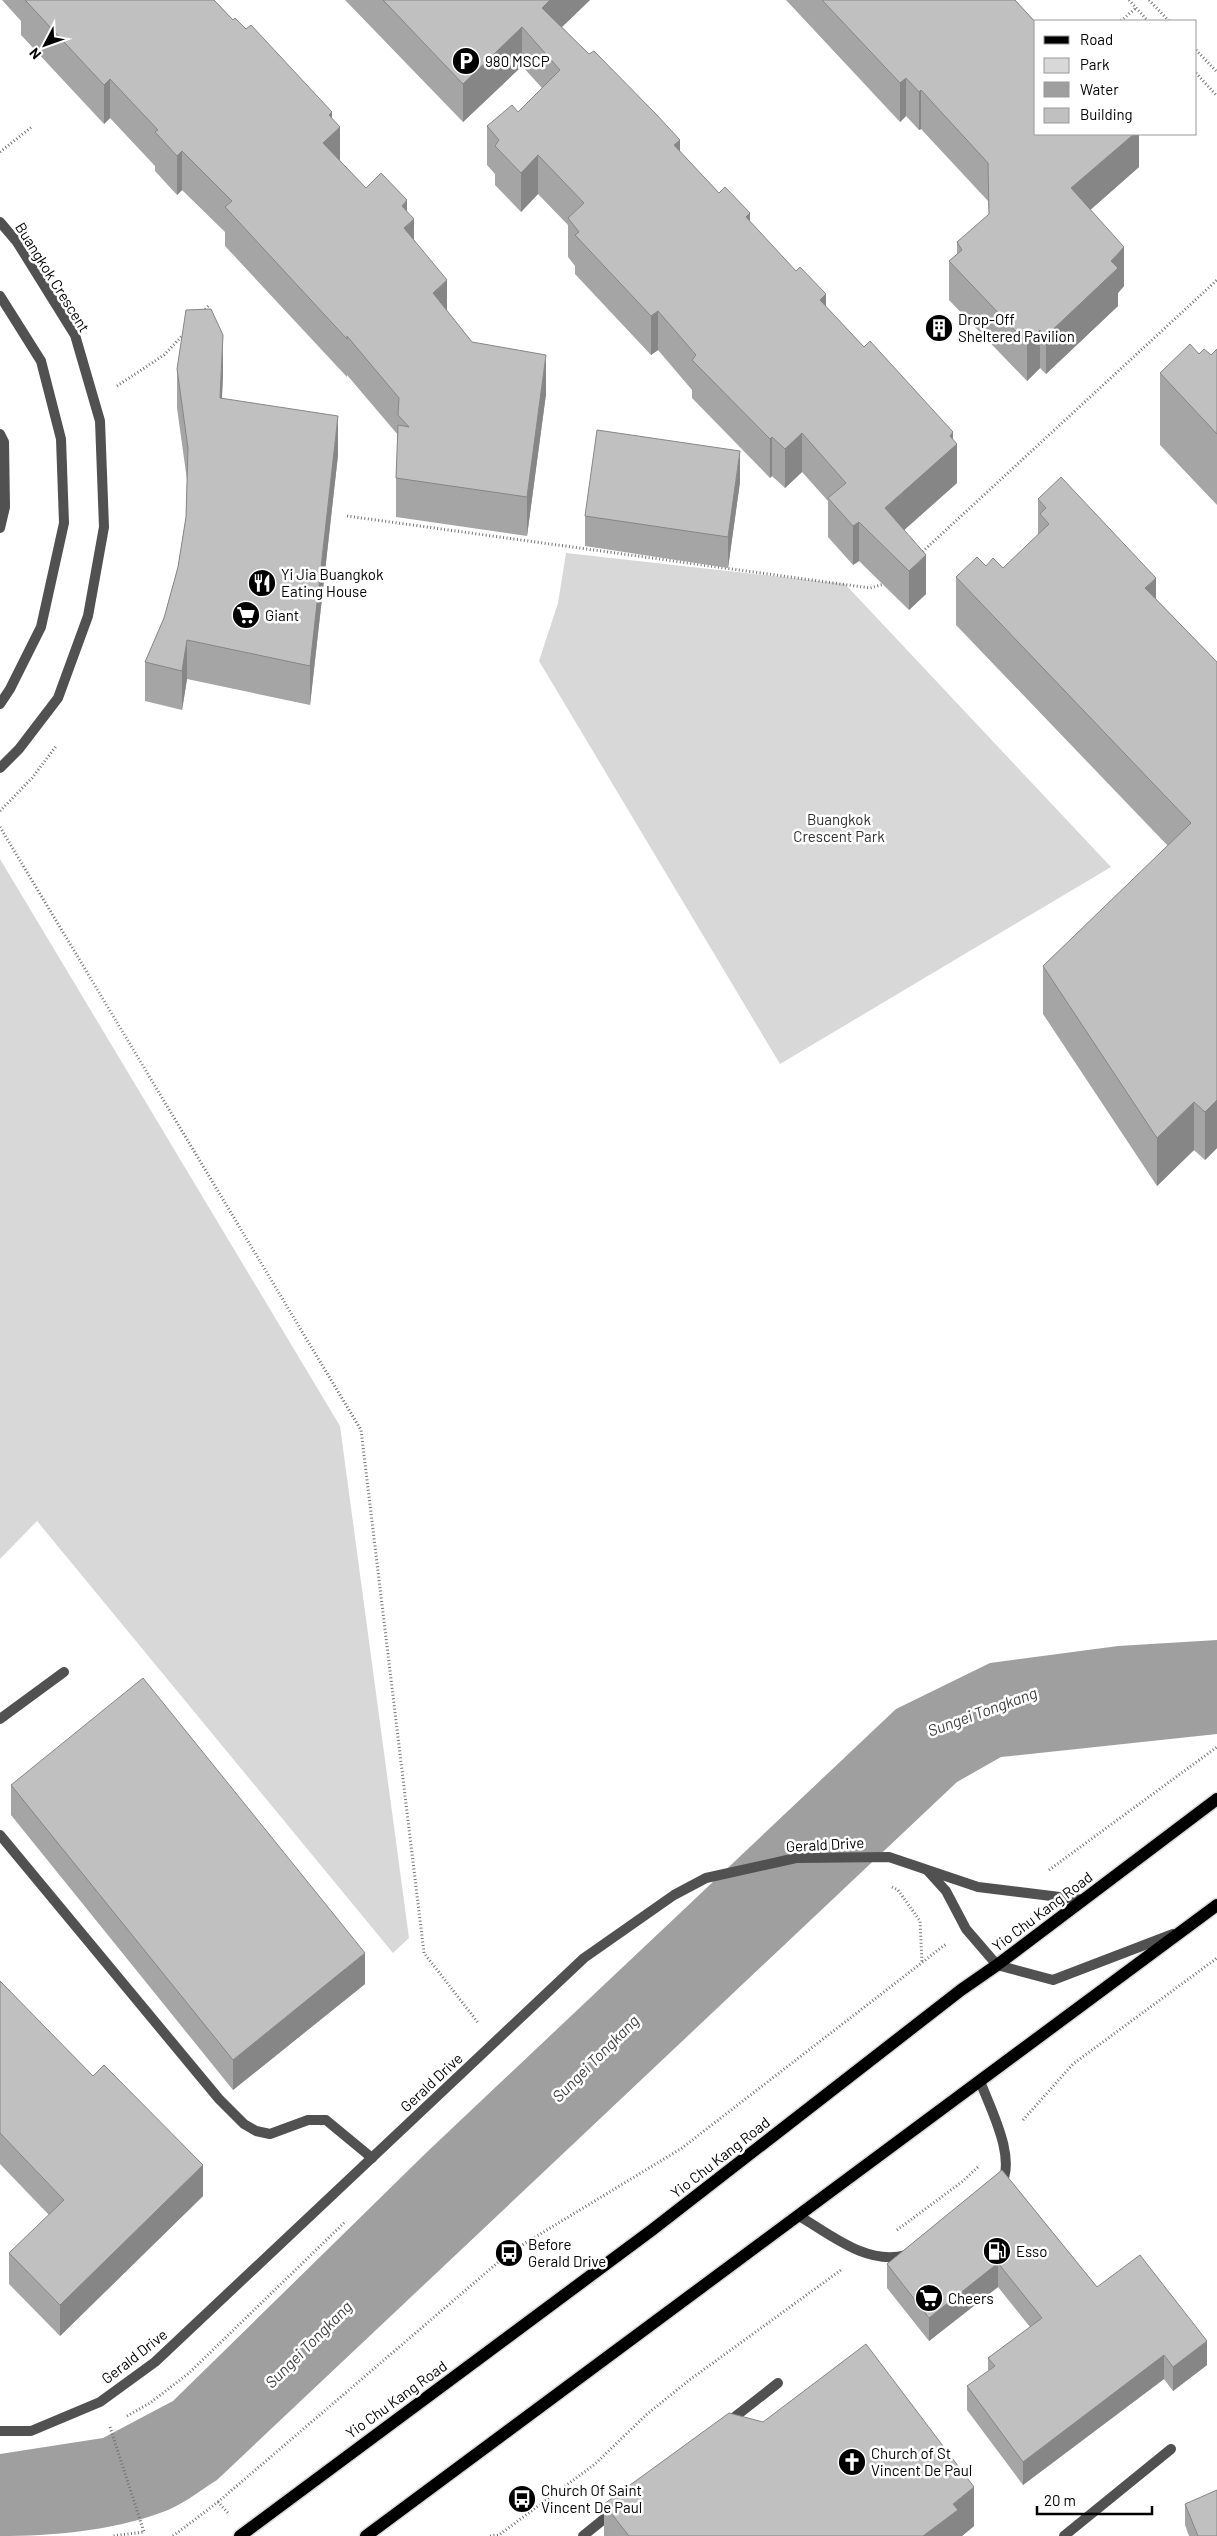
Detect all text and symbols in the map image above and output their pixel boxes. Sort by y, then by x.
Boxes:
north arrow [20,20,70,70]
legend [1034,20,1197,135]
text: Road [1080,30,1113,48]
text: N [25,45,44,63]
parking icon: 980 MSCP [451,46,481,76]
place label: 980 MSCP [485,52,550,70]
text: Park [1080,55,1110,73]
text: Water [1080,80,1119,98]
text: Building [1080,105,1133,123]
street label: Buangkok Crescent [12,219,94,335]
place label: Drop-Off Sheltered Pavilion [958,310,1075,345]
building icon: Drop-Off Sheltered Pavilion [924,313,954,343]
place label: Yi Jia Buangkok Eating House [281,565,384,600]
restaurant icon: Yi Jia Buangkok Eating House [247,568,277,598]
supermarket icon: Giant [231,600,261,630]
place label: Giant [265,606,299,624]
park label: Buangkok Crescent Park [793,810,885,845]
water label: Sungei Tongkang [925,1682,1039,1740]
street label: Gerald Drive [785,1833,865,1855]
street label: Yio Chu Kang Road [988,1867,1096,1955]
water label: Sungei Tongkang [548,2011,642,2105]
street label: Gerald Drive [396,2049,466,2115]
street label: Yio Chu Kang Road [667,2113,773,2201]
place label: Before Gerald Drive [528,2235,606,2270]
fuel station icon: Esso [982,2236,1012,2266]
bus stop icon: Before Gerald Drive [494,2238,524,2268]
place label: Esso [1016,2242,1047,2260]
supermarket icon: Cheers [914,2283,944,2313]
place label: Cheers [948,2289,994,2307]
water label: Sungei Tongkang [261,2297,355,2391]
street label: Gerald Drive [98,2325,170,2387]
street label: Yio Chu Kang Road [342,2356,450,2442]
place label: Church of St Vincent De Paul [871,2444,972,2479]
church icon: Church of St Vincent De Paul [837,2447,867,2477]
place label: Church Of Saint Vincent De Paul [541,2481,642,2516]
bus stop icon: Church Of Saint Vincent De Paul [507,2484,537,2514]
scale bar [1037,2484,1152,2516]
text: 20 m [1044,2491,1076,2509]

